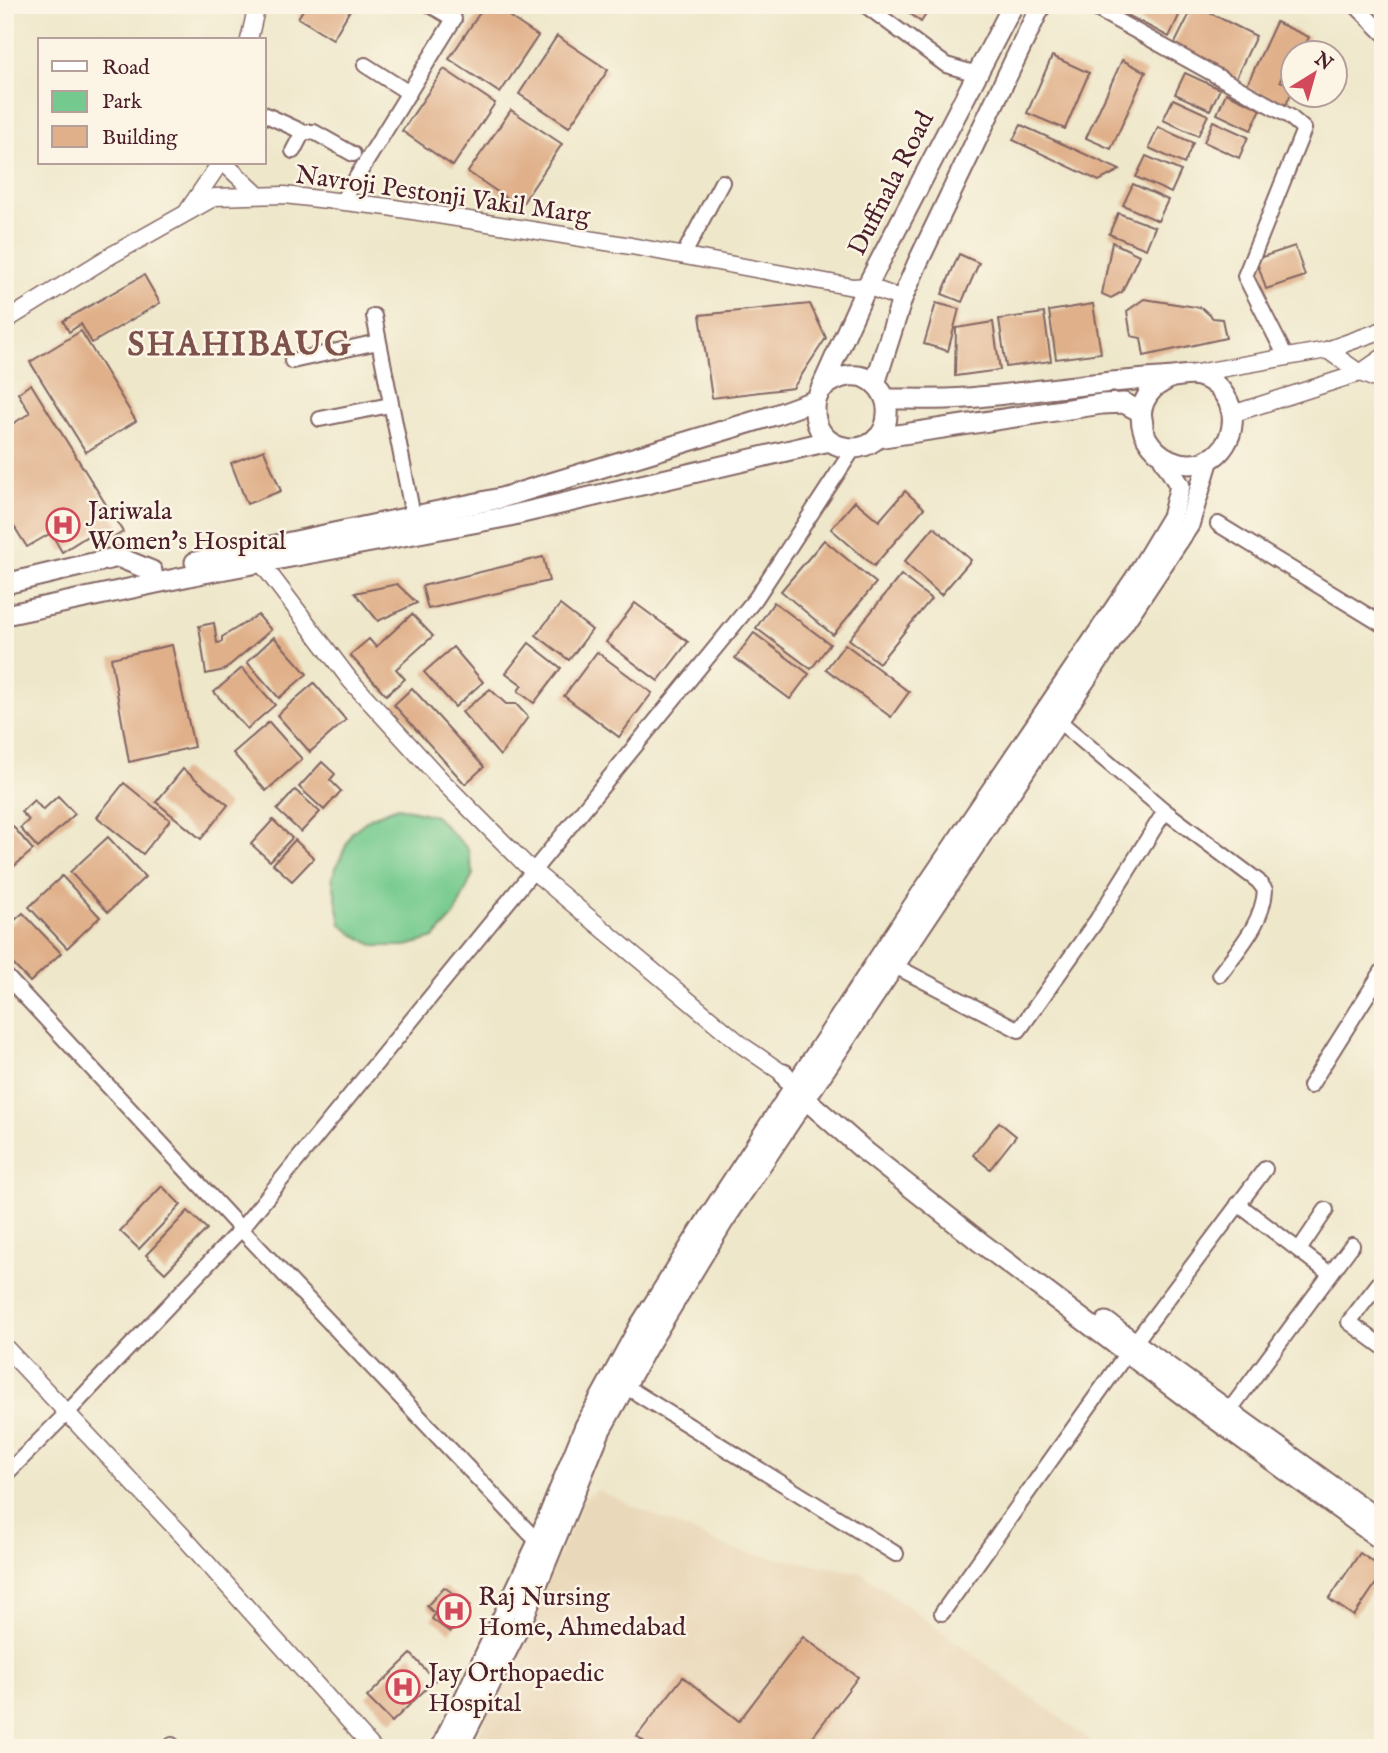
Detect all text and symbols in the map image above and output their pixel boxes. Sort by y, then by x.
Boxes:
legend [38,38,266,164]
north arrow [1280,38,1350,108]
text: N [1308,47,1337,77]
text: Road [102,55,150,82]
text: Park [102,89,143,116]
street label: Duffnala Road [841,106,942,261]
text: Building [102,125,178,152]
street label: Navroji Pestonji Vakil Marg [293,158,593,233]
district label: SHAHIBAUG [128,325,352,367]
place label: Jariwala Women's Hospital [85,495,287,558]
hospital icon: Jariwala Women's Hospital [44,506,82,544]
place label: Raj Nursing Home, Ahmedabad [478,1581,686,1644]
hospital icon: Raj Nursing Home, Ahmedabad [435,1592,473,1630]
place label: Jay Orthopaedic Hospital [425,1657,604,1720]
hospital icon: Jay Orthopaedic Hospital [384,1668,422,1706]

